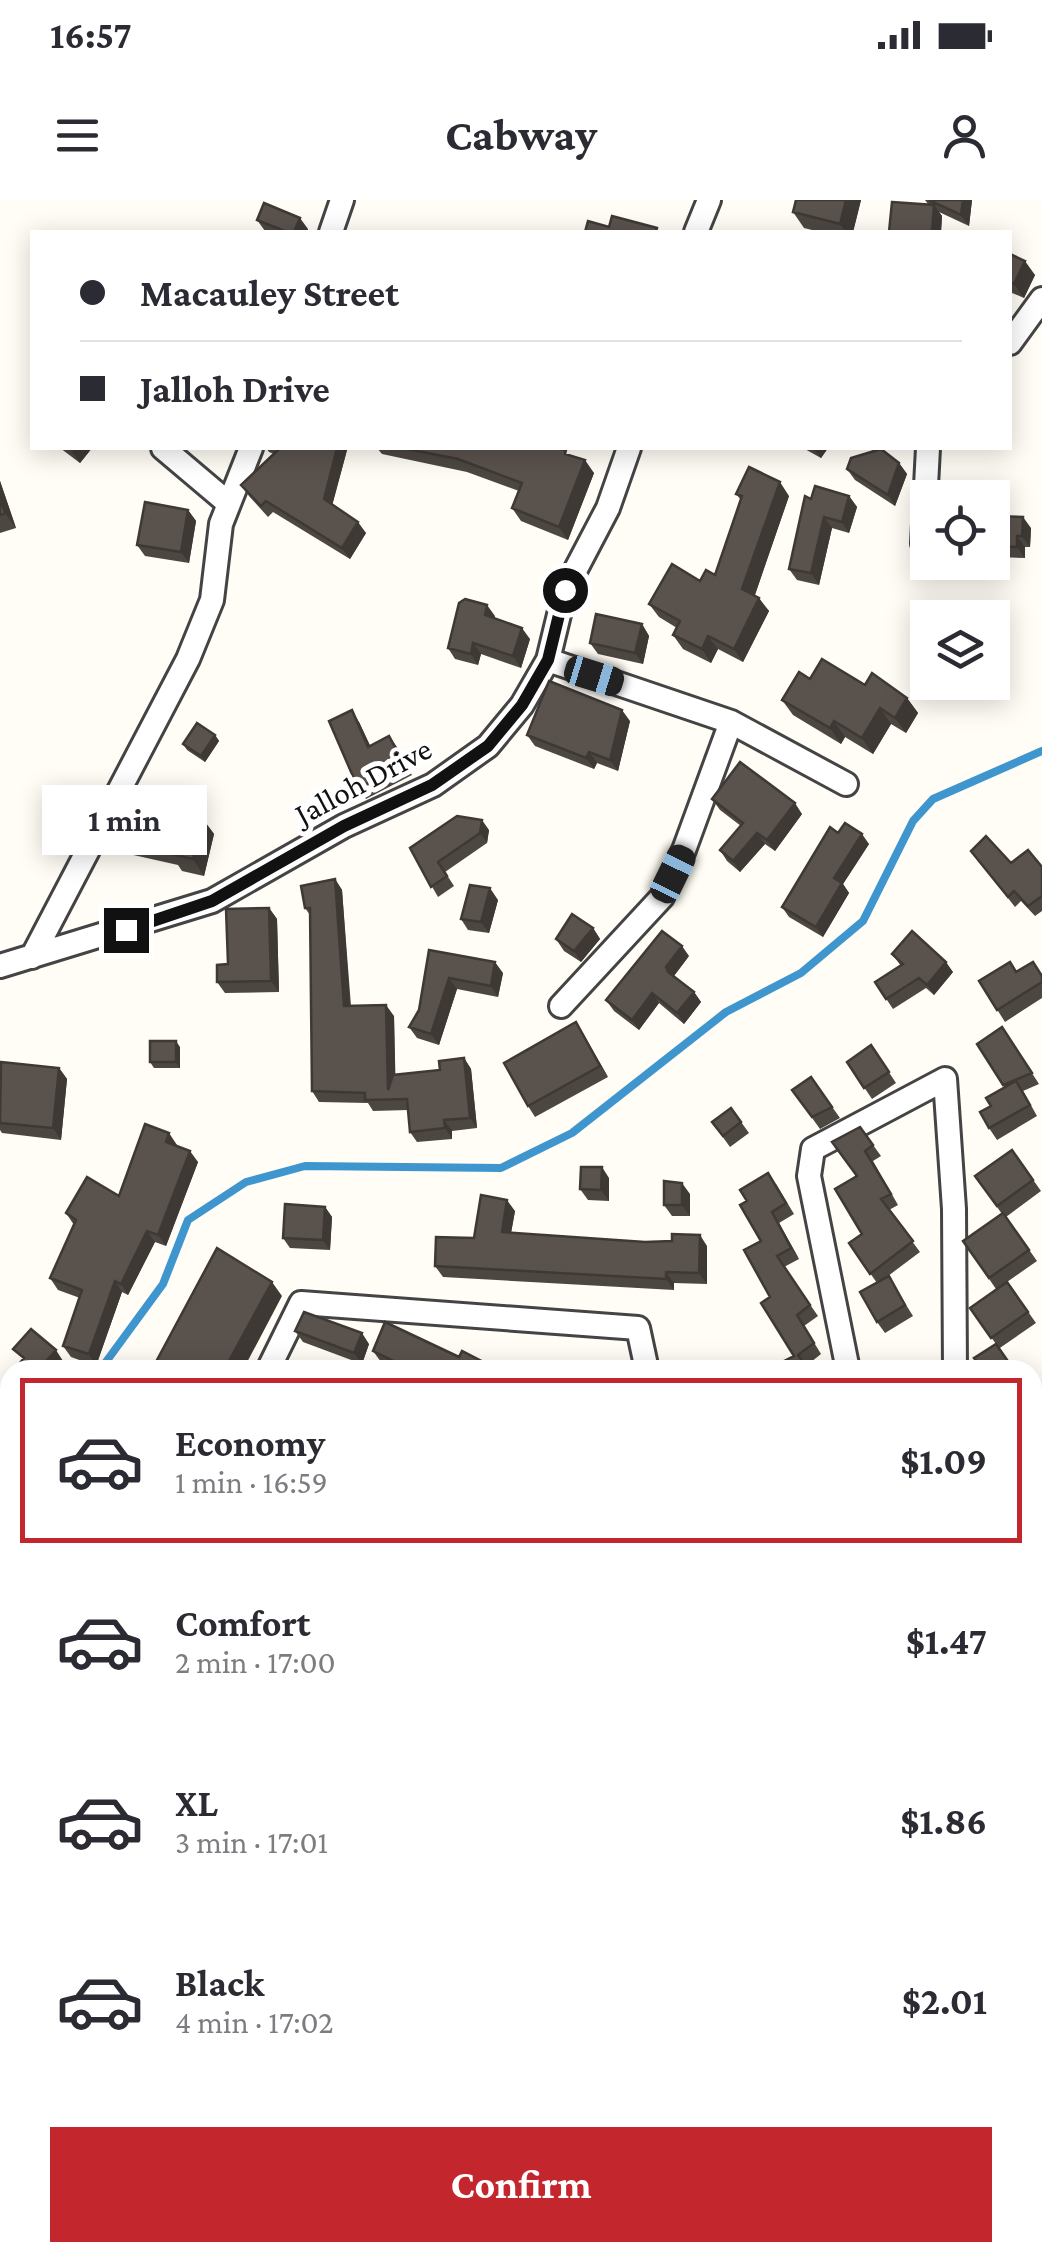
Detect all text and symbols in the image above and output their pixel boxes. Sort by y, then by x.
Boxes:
text: 16:57 [50,14,132,56]
icon: menu [50,108,105,163]
icon: person [937,108,992,163]
text: Cabway [445,110,597,160]
text: Macauley Street [140,272,399,314]
text: Jalloh Drive [140,368,330,410]
map controls [910,480,1010,700]
button: locate [910,480,1010,580]
route start [543,568,588,613]
button: layers [910,600,1010,700]
car [561,653,627,699]
street label: Jalloh Drive [286,730,438,833]
callout: 1 min [44,785,208,855]
text: 1 min [88,802,161,838]
car [646,840,700,908]
route end [104,908,149,953]
icon: car [55,1416,145,1506]
text: Economy [175,1422,325,1464]
text: $1.09 [900,1440,987,1482]
text: 1 min · 16:59 [175,1464,328,1500]
icon: car [55,1596,145,1686]
text: Comfort [175,1602,311,1644]
text: $1.47 [906,1620,987,1662]
text: 2 min · 17:00 [175,1644,336,1680]
icon: car [55,1776,145,1866]
text: XL [175,1782,218,1824]
text: $1.86 [900,1800,987,1842]
text: 3 min · 17:01 [175,1824,328,1860]
icon: car [55,1956,145,2046]
text: Black [175,1962,264,2004]
text: $2.01 [902,1980,987,2022]
text: 4 min · 17:02 [175,2004,334,2040]
button: Confirm [50,2127,992,2242]

